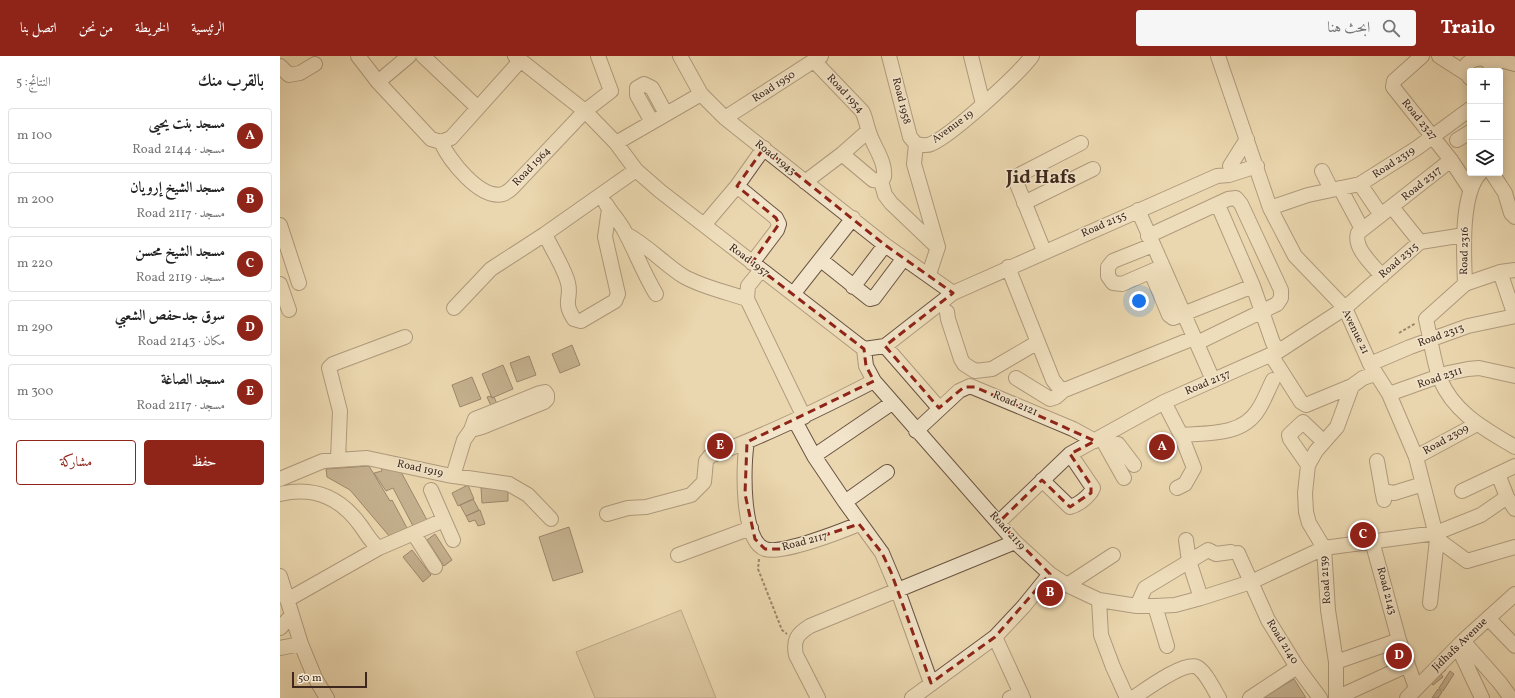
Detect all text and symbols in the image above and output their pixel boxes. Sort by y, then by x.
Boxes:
search box [1136,10,1416,46]
text: Trailo [1440,15,1495,41]
icon: search [1380,17,1402,39]
text: ابحث هنا [1327,18,1370,39]
text: اتصل بنا [20,19,57,38]
text: من نحن [79,19,113,38]
text: الخريطة [135,19,169,38]
text: الرئيسية [191,19,225,38]
street label: Road 1950 [750,67,799,107]
map controls [1467,68,1503,176]
button: + [1467,68,1503,104]
text: بالقرب منك [198,70,264,93]
street label: Road 1954 [823,71,867,117]
text: النتائج: 5 [16,74,51,92]
street label: Road 1958 [888,76,914,126]
street label: Road 2327 [1398,96,1440,144]
button: − [1467,104,1503,140]
street label: Avenue 19 [929,107,977,147]
text: مسجد بنت يحيى [149,114,225,135]
text: 100 m [17,127,52,145]
text: A [245,127,255,145]
street label: Road 1943 [751,137,799,179]
button: layers [1467,140,1503,176]
text: مسجد · Road 2144 [132,141,225,159]
street label: Road 2319 [1370,143,1419,182]
street label: Road 1964 [509,144,555,190]
street label: Road 2317 [1399,163,1445,205]
district label: Jid Hafs [1005,165,1076,191]
text: مسجد الشيخ إرويان [130,178,225,199]
text: 200 m [17,191,54,209]
text: B [246,191,254,209]
text: مسجد · Road 2117 [136,205,225,223]
street label: Road 2135 [1079,208,1129,242]
street label: Road 2316 [1457,226,1473,275]
street label: Road 2315 [1376,240,1422,282]
street label: Road 1957 [726,241,772,281]
text: مسجد الشيخ محسن [135,242,225,263]
text: 220 m [17,255,53,273]
text: C [246,255,254,273]
text: مسجد · Road 2119 [136,269,225,287]
your location [1129,291,1149,311]
text: سوق جدحفص الشعبي [115,306,225,327]
street label: Avenue 21 [1338,307,1372,357]
text: 290 m [17,319,53,337]
text: D [245,319,255,337]
street label: Road 2313 [1416,321,1467,351]
text: مكان · Road 2143 [138,333,225,351]
street label: Road 2311 [1415,363,1465,393]
street label: Road 2137 [1183,367,1233,399]
text: مسجد الصاغة [161,370,225,391]
text: 300 m [17,383,53,401]
text: E [246,383,254,401]
street label: Road 2121 [990,388,1040,420]
text: مسجد · Road 2117 [136,397,225,415]
street label: Road 2309 [1420,421,1472,459]
pin: E [707,431,733,461]
pin: A [1149,432,1175,462]
button: مشاركة [16,440,136,485]
button: حفظ [144,440,264,485]
street label: Road 1919 [395,457,445,481]
street label: Road 2119 [986,508,1029,554]
pin: C [1350,520,1376,550]
street label: Road 2117 [780,529,830,555]
street label: Road 2139 [1317,555,1335,605]
street label: Road 2143 [1372,565,1400,617]
pin: B [1037,578,1063,608]
street label: Jidhafs Avenue [1429,615,1491,675]
street label: Road 2140 [1262,617,1302,668]
pin: D [1386,641,1412,671]
scale bar [292,670,367,689]
text: 50 m [298,671,322,686]

